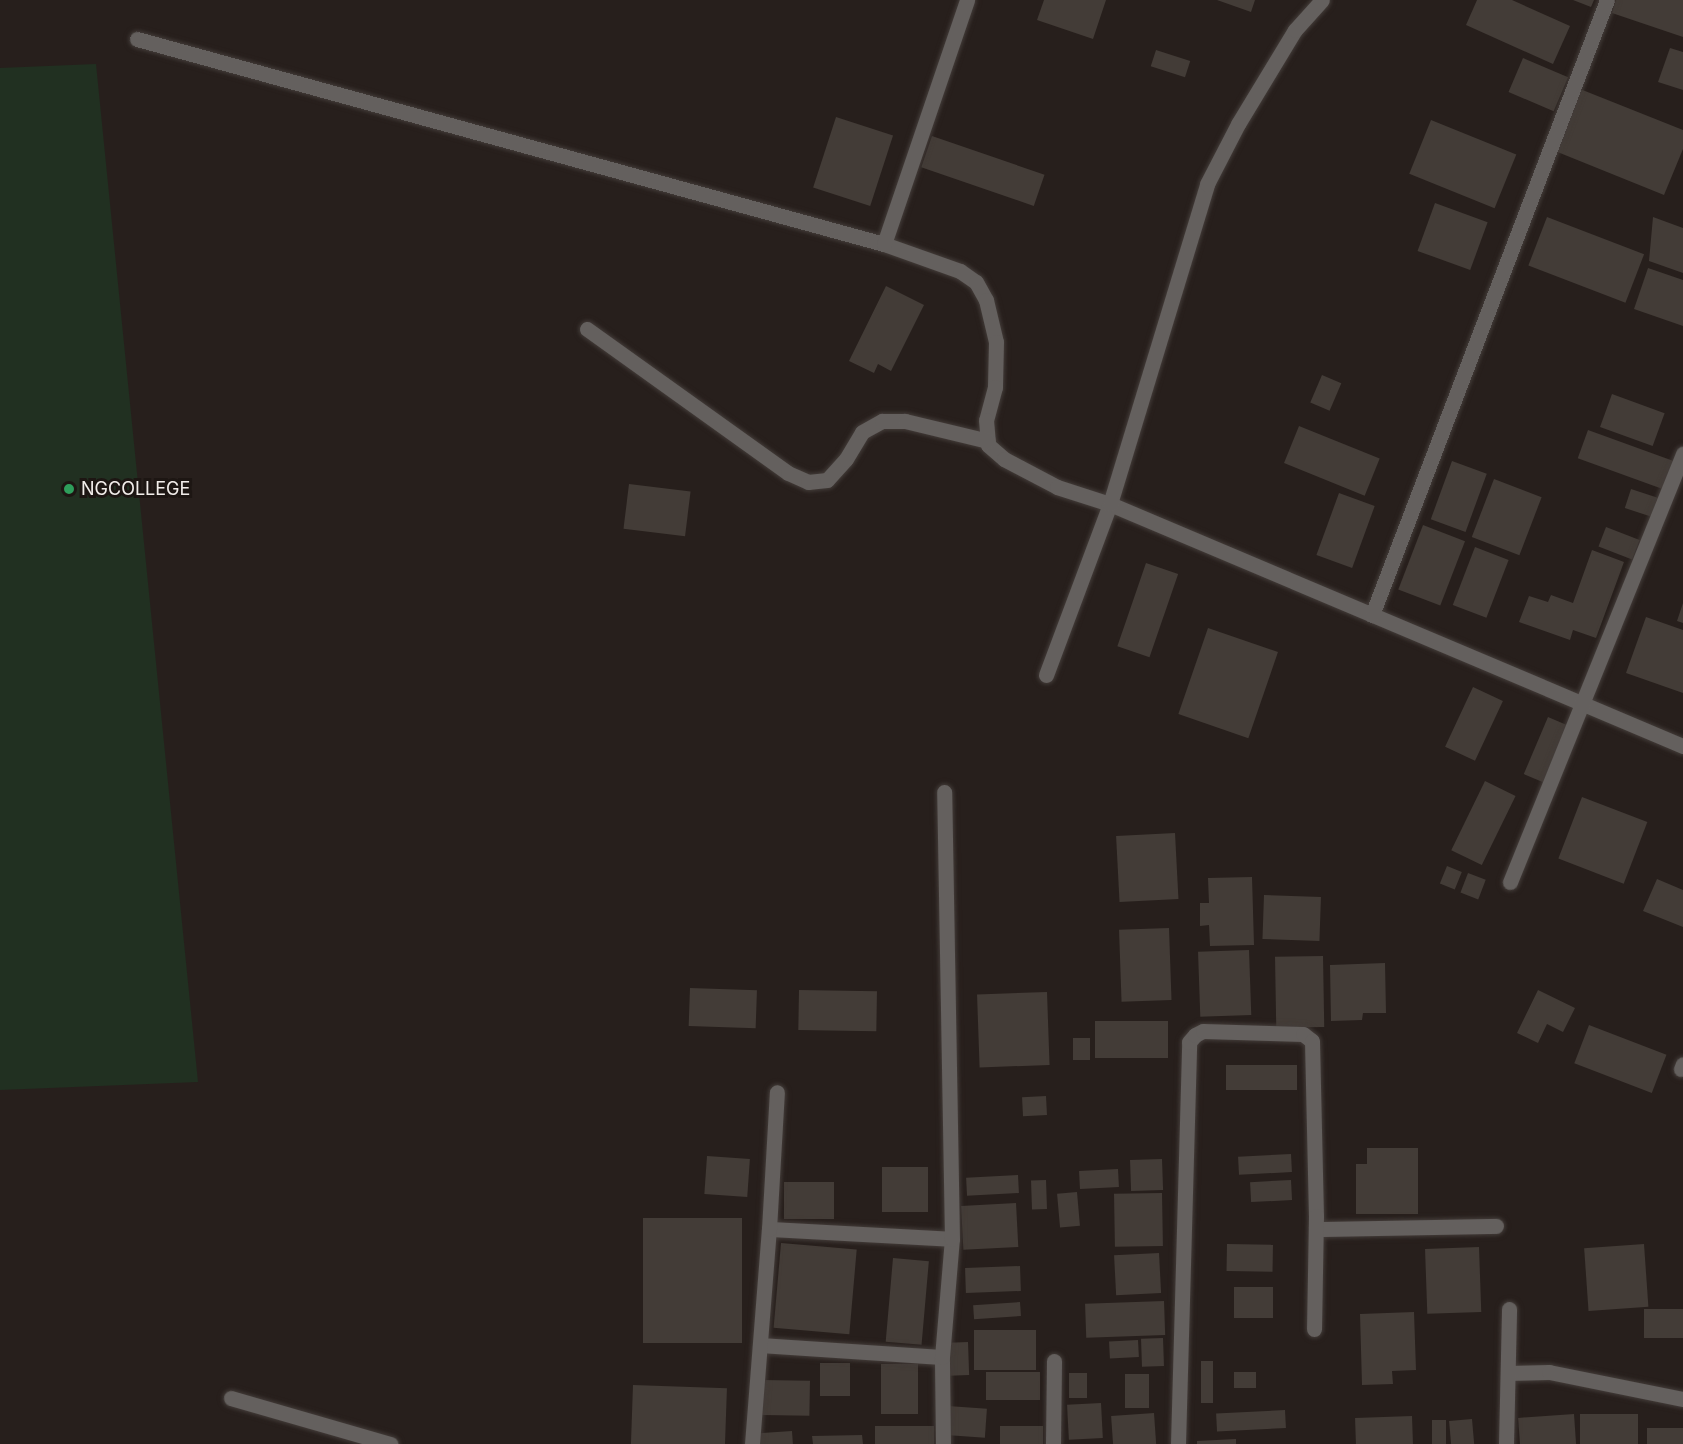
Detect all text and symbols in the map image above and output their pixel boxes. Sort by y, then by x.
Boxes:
place label: NGCOLLEGE [81,478,190,500]
marker: NGCOLLEGE [62,482,76,496]

